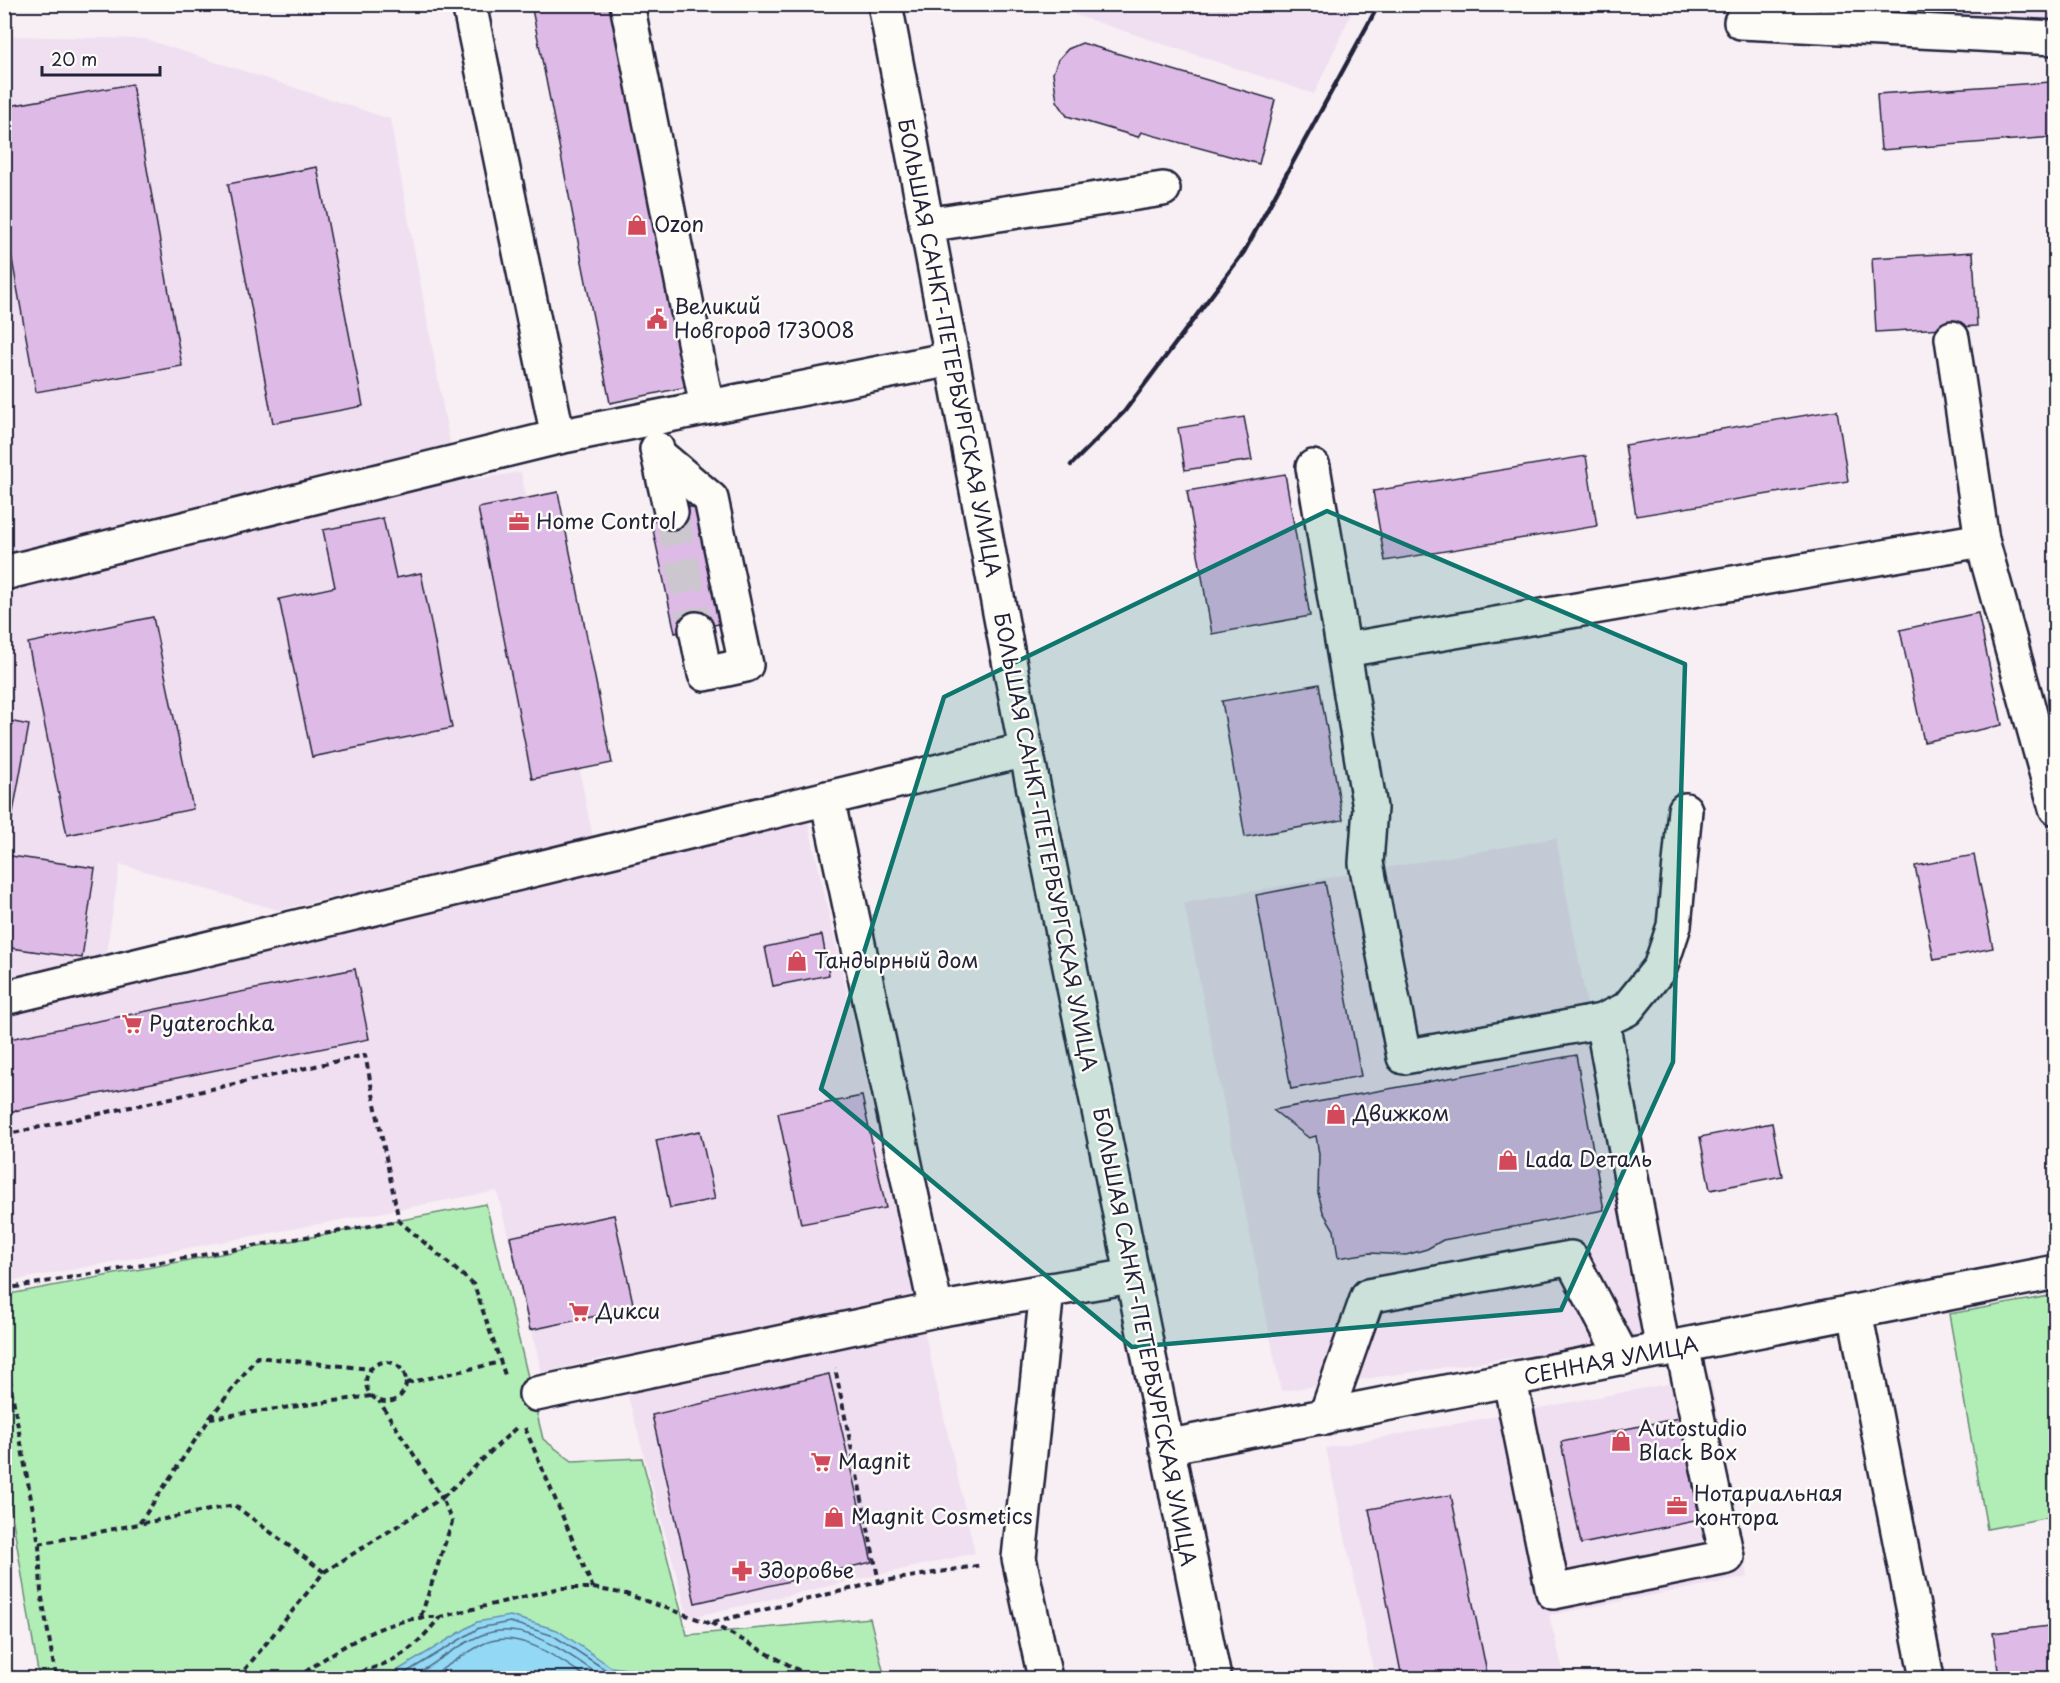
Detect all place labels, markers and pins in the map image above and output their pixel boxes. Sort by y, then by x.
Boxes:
place label: Ozon [654,207,704,239]
shop icon: Ozon [625,213,649,237]
place label: Великий Новгород 173008 [674,289,855,345]
public building icon: Великий Новгород 173008 [645,307,669,331]
place label: Home Control [536,504,676,536]
office icon: Home Control [507,510,531,534]
place label: Тандырный дом [814,943,979,975]
shop icon: Тандырный дом [785,949,809,973]
place label: Pyaterochka [149,1006,274,1038]
supermarket icon: Pyaterochka [120,1012,144,1036]
place label: Движком [1352,1096,1449,1128]
shop icon: Движком [1324,1102,1348,1126]
place label: Lada Dеталь [1525,1142,1652,1174]
shop icon: Lada Dеталь [1496,1148,1520,1172]
place label: Дикси [595,1294,660,1326]
supermarket icon: Дикси [567,1300,591,1324]
place label: Autostudio Black Box [1638,1411,1747,1467]
shop icon: Autostudio Black Box [1609,1429,1633,1453]
place label: Magnit [838,1444,911,1476]
supermarket icon: Magnit [809,1450,833,1474]
place label: Нотариальная контора [1694,1476,1843,1532]
office icon: Нотариальная контора [1665,1494,1689,1518]
place label: Magnit Cosmetics [851,1499,1033,1531]
shop icon: Magnit Cosmetics [822,1505,846,1529]
place label: Здоровье [758,1553,854,1585]
pharmacy icon: Здоровье [730,1559,754,1583]

